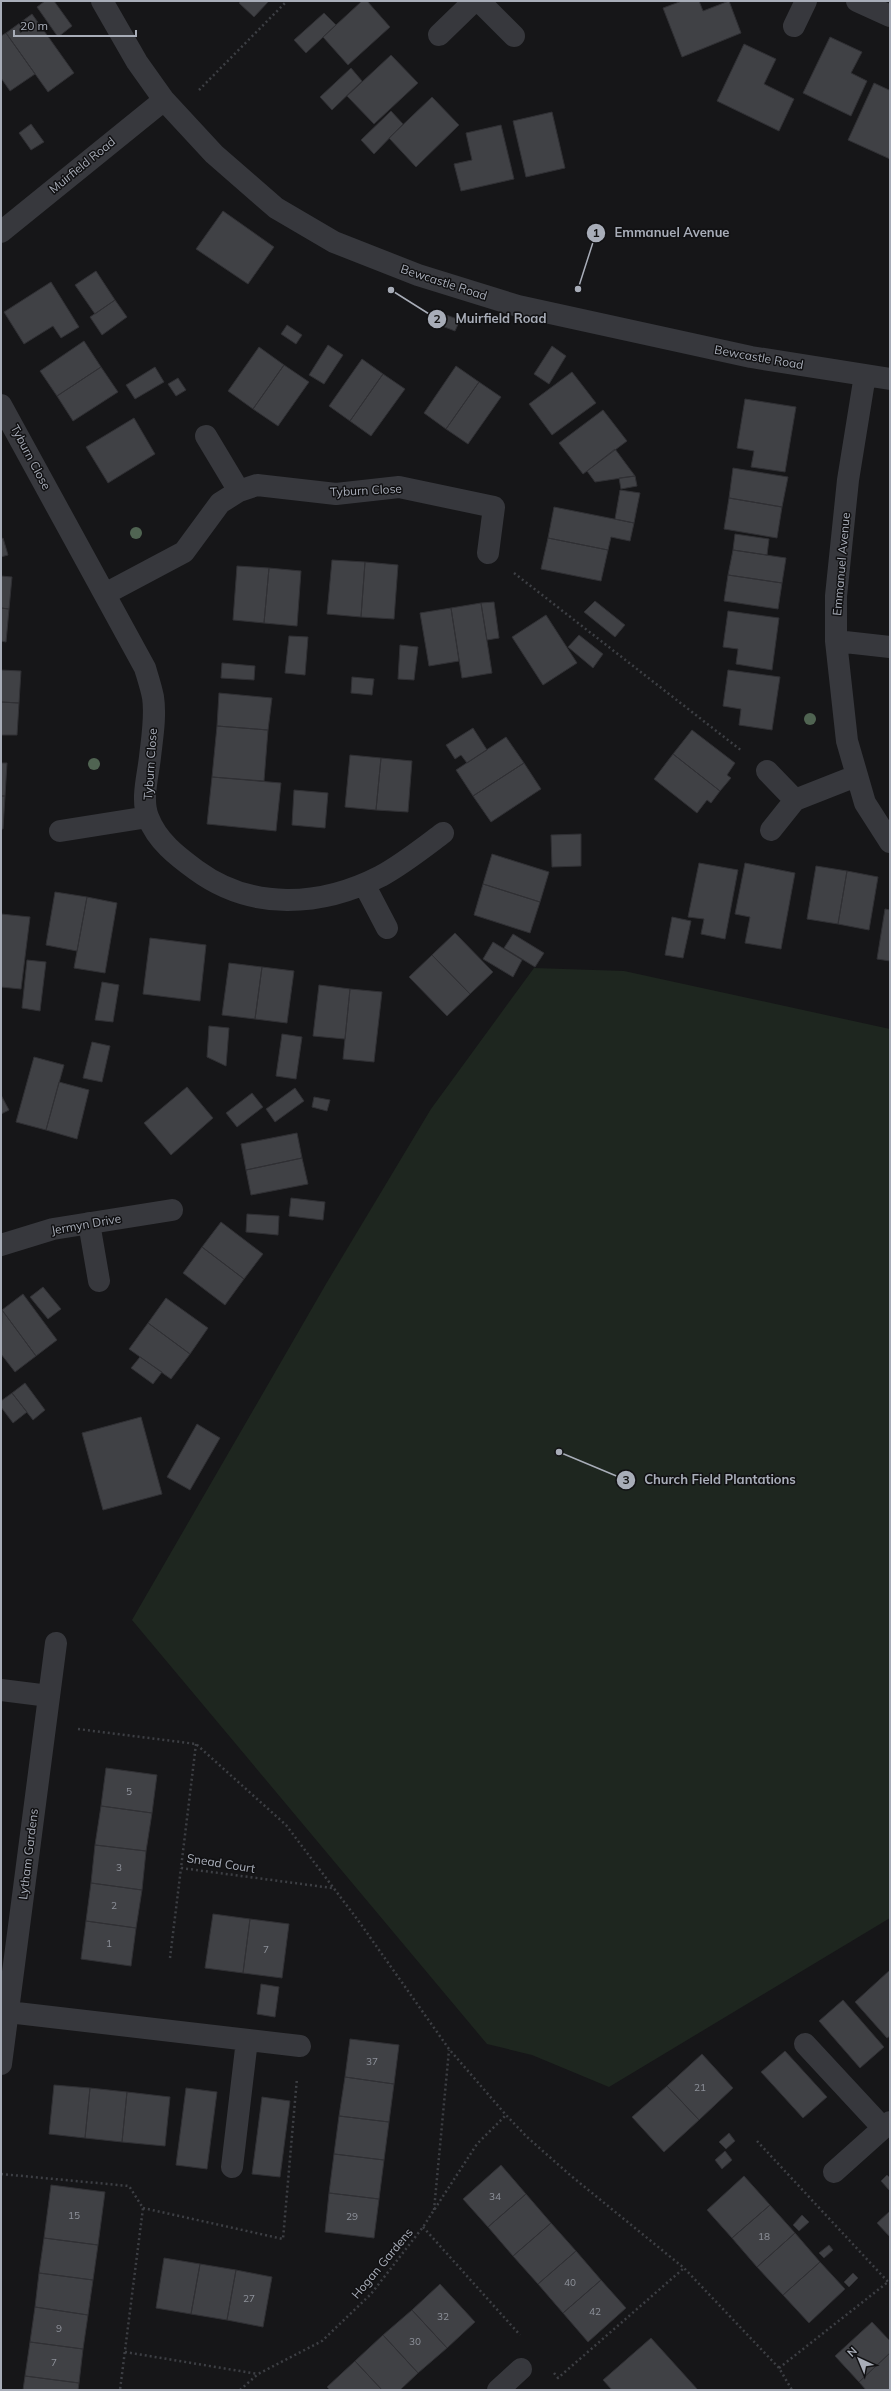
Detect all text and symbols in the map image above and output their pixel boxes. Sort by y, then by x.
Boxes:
scale bar [14,12,136,38]
text: 20 m [20,18,48,33]
street label: Muirfield Road [46,134,118,196]
callout: Emmanuel Avenue [586,220,737,245]
text: Emmanuel Avenue [615,224,730,240]
text: 1 [592,225,600,240]
street label: Bewcastle Road [399,261,489,303]
callout: Muirfield Road [427,306,554,331]
text: Muirfield Road [456,310,547,326]
text: 2 [433,311,441,326]
street label: Bewcastle Road [713,342,805,372]
street label: Tyburn Close [8,422,54,492]
street label: Tyburn Close [330,481,402,499]
street label: Emmanuel Avenue [829,512,853,616]
street label: Tyburn Close [140,728,160,800]
street label: Jermyn Drive [50,1210,122,1238]
callout: Church Field Plantations [616,1467,804,1492]
text: Church Field Plantations [644,1471,796,1487]
text: 3 [622,1472,630,1487]
house number: 5 [126,1785,132,1798]
street label: Lytham Gardens [15,1808,41,1900]
street label: Snead Court [186,1850,256,1876]
house number: 3 [116,1861,122,1874]
house number: 2 [111,1899,117,1912]
house number: 1 [106,1937,112,1950]
house number: 7 [263,1943,269,1956]
house number: 37 [366,2055,378,2068]
house number: 21 [694,2081,706,2094]
house number: 34 [489,2190,501,2203]
house number: 15 [68,2209,80,2222]
house number: 29 [346,2210,358,2223]
street label: Hogan Gardens [348,2225,416,2301]
house number: 18 [758,2230,770,2243]
house number: 40 [564,2276,576,2289]
house number: 27 [243,2292,255,2305]
house number: 42 [589,2305,601,2318]
house number: 32 [437,2310,449,2323]
house number: 9 [56,2322,62,2335]
house number: 30 [409,2335,421,2348]
north arrow [839,2339,879,2379]
text: N [844,2344,860,2360]
house number: 7 [51,2356,57,2369]

